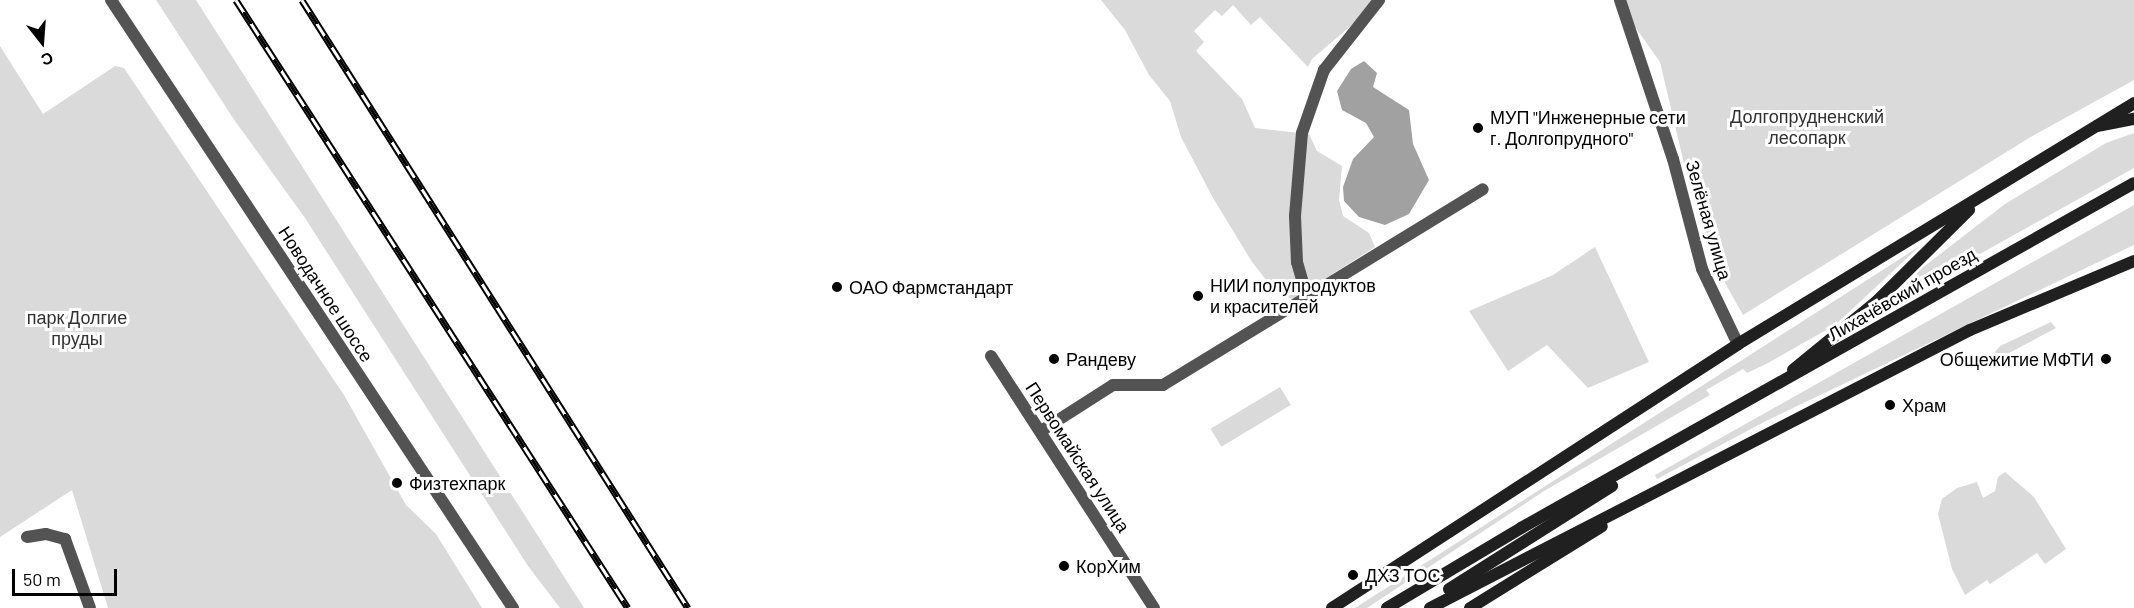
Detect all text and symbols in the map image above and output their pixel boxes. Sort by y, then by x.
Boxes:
north arrow [12,12,72,72]
text: С [39,49,56,70]
park label: Долгопрудненский лесопарк [1730,106,1884,148]
place label: МУП "Инженерные сети г. Долгопрудного" [1490,107,1686,150]
marker: МУП "Инженерные сети г. Долгопрудного" [1471,121,1485,135]
street label: Зелёная улица [1682,158,1736,282]
street label: Новодачное шоссе [274,222,378,366]
street label: Лихачёвский проезд [1824,243,1980,345]
place label: НИИ полупродуктов и красителей [1210,275,1376,318]
place label: ОАО Фармстандарт [849,276,1013,298]
marker: ОАО Фармстандарт [830,280,844,294]
marker: НИИ полупродуктов и красителей [1191,289,1205,303]
park label: парк Долгие пруды [27,307,127,350]
place label: Рандеву [1066,348,1136,370]
place label: Общежитие МФТИ [1940,348,2094,370]
marker: Рандеву [1047,352,1061,366]
marker: Общежитие МФТИ [2099,352,2113,366]
street label: Первомайская улица [1021,378,1135,536]
place label: Храм [1902,394,1946,416]
marker: Храм [1883,398,1897,412]
place label: Физтехпарк [409,472,505,494]
marker: Физтехпарк [390,476,404,490]
place label: КорХим [1076,555,1141,577]
scale bar [15,557,120,595]
marker: КорХим [1057,559,1071,573]
place label: ДХЗ ТОС [1365,564,1440,586]
text: 50 m [23,568,61,590]
marker: ДХЗ ТОС [1346,568,1360,582]

